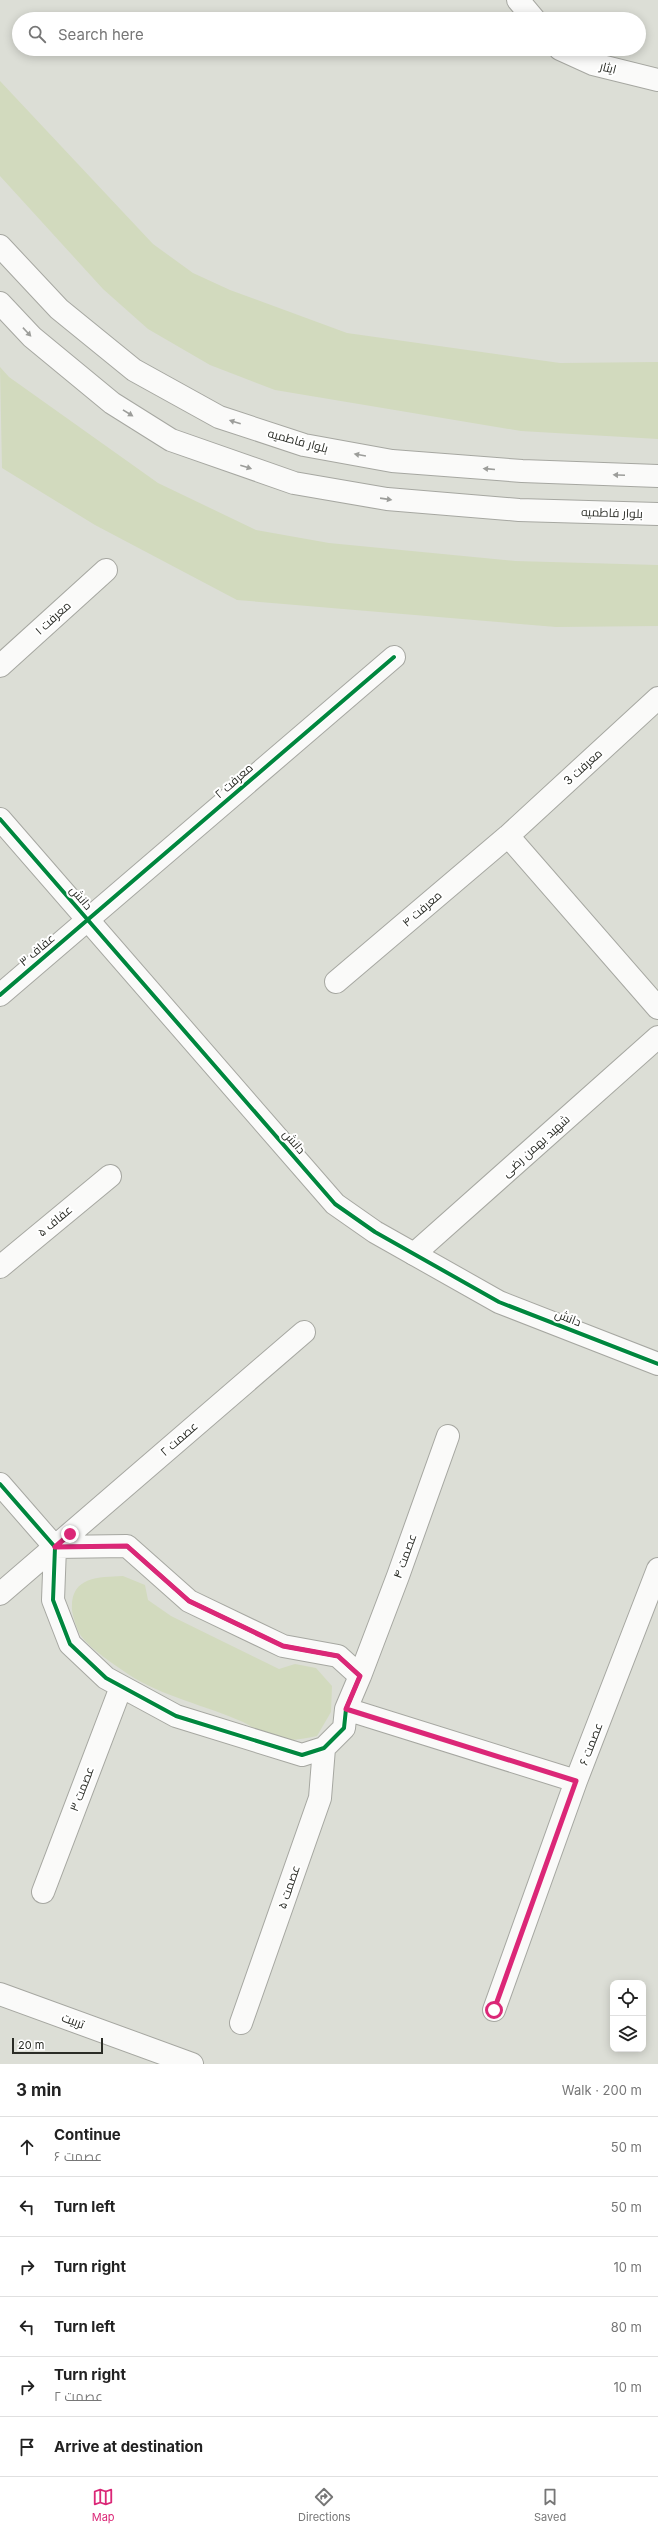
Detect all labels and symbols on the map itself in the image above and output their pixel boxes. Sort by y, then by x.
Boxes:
street label: ایثار [597,58,618,77]
one-way arrow [22,327,32,337]
one-way arrow [122,409,134,416]
one-way arrow [228,419,240,425]
street label: بلوار فاطمیه [266,425,330,456]
one-way arrow [354,452,366,458]
one-way arrow [240,464,252,470]
one-way arrow [483,465,495,472]
one-way arrow [612,472,625,478]
one-way arrow [380,496,392,502]
street label: بلوار فاطمیه [581,504,643,521]
street label: معرفت ۱ [32,598,74,638]
street label: معرفت 3 [560,745,605,788]
street label: معرفت ۲ [211,760,256,801]
street label: دانش [67,882,96,913]
street label: معرفت ۴ [399,887,444,930]
street label: عفاف ۳ [16,930,58,969]
street label: شهید بهمن رضی [499,1111,573,1180]
street label: دانش [280,1126,309,1157]
street label: عفاف ۵ [34,1202,75,1239]
street label: دانش [553,1306,584,1329]
street label: عصمت ۲ [157,1418,201,1459]
route end [61,1525,79,1543]
street label: عصمت ۴ [390,1531,420,1580]
street label: عصمت ۶ [576,1720,605,1767]
street label: عصمت ۳ [66,1764,97,1813]
street label: عصمت ۵ [274,1863,303,1911]
route start [485,2001,503,2019]
street label: تربیت [60,2009,87,2032]
scale bar [12,2036,103,2055]

